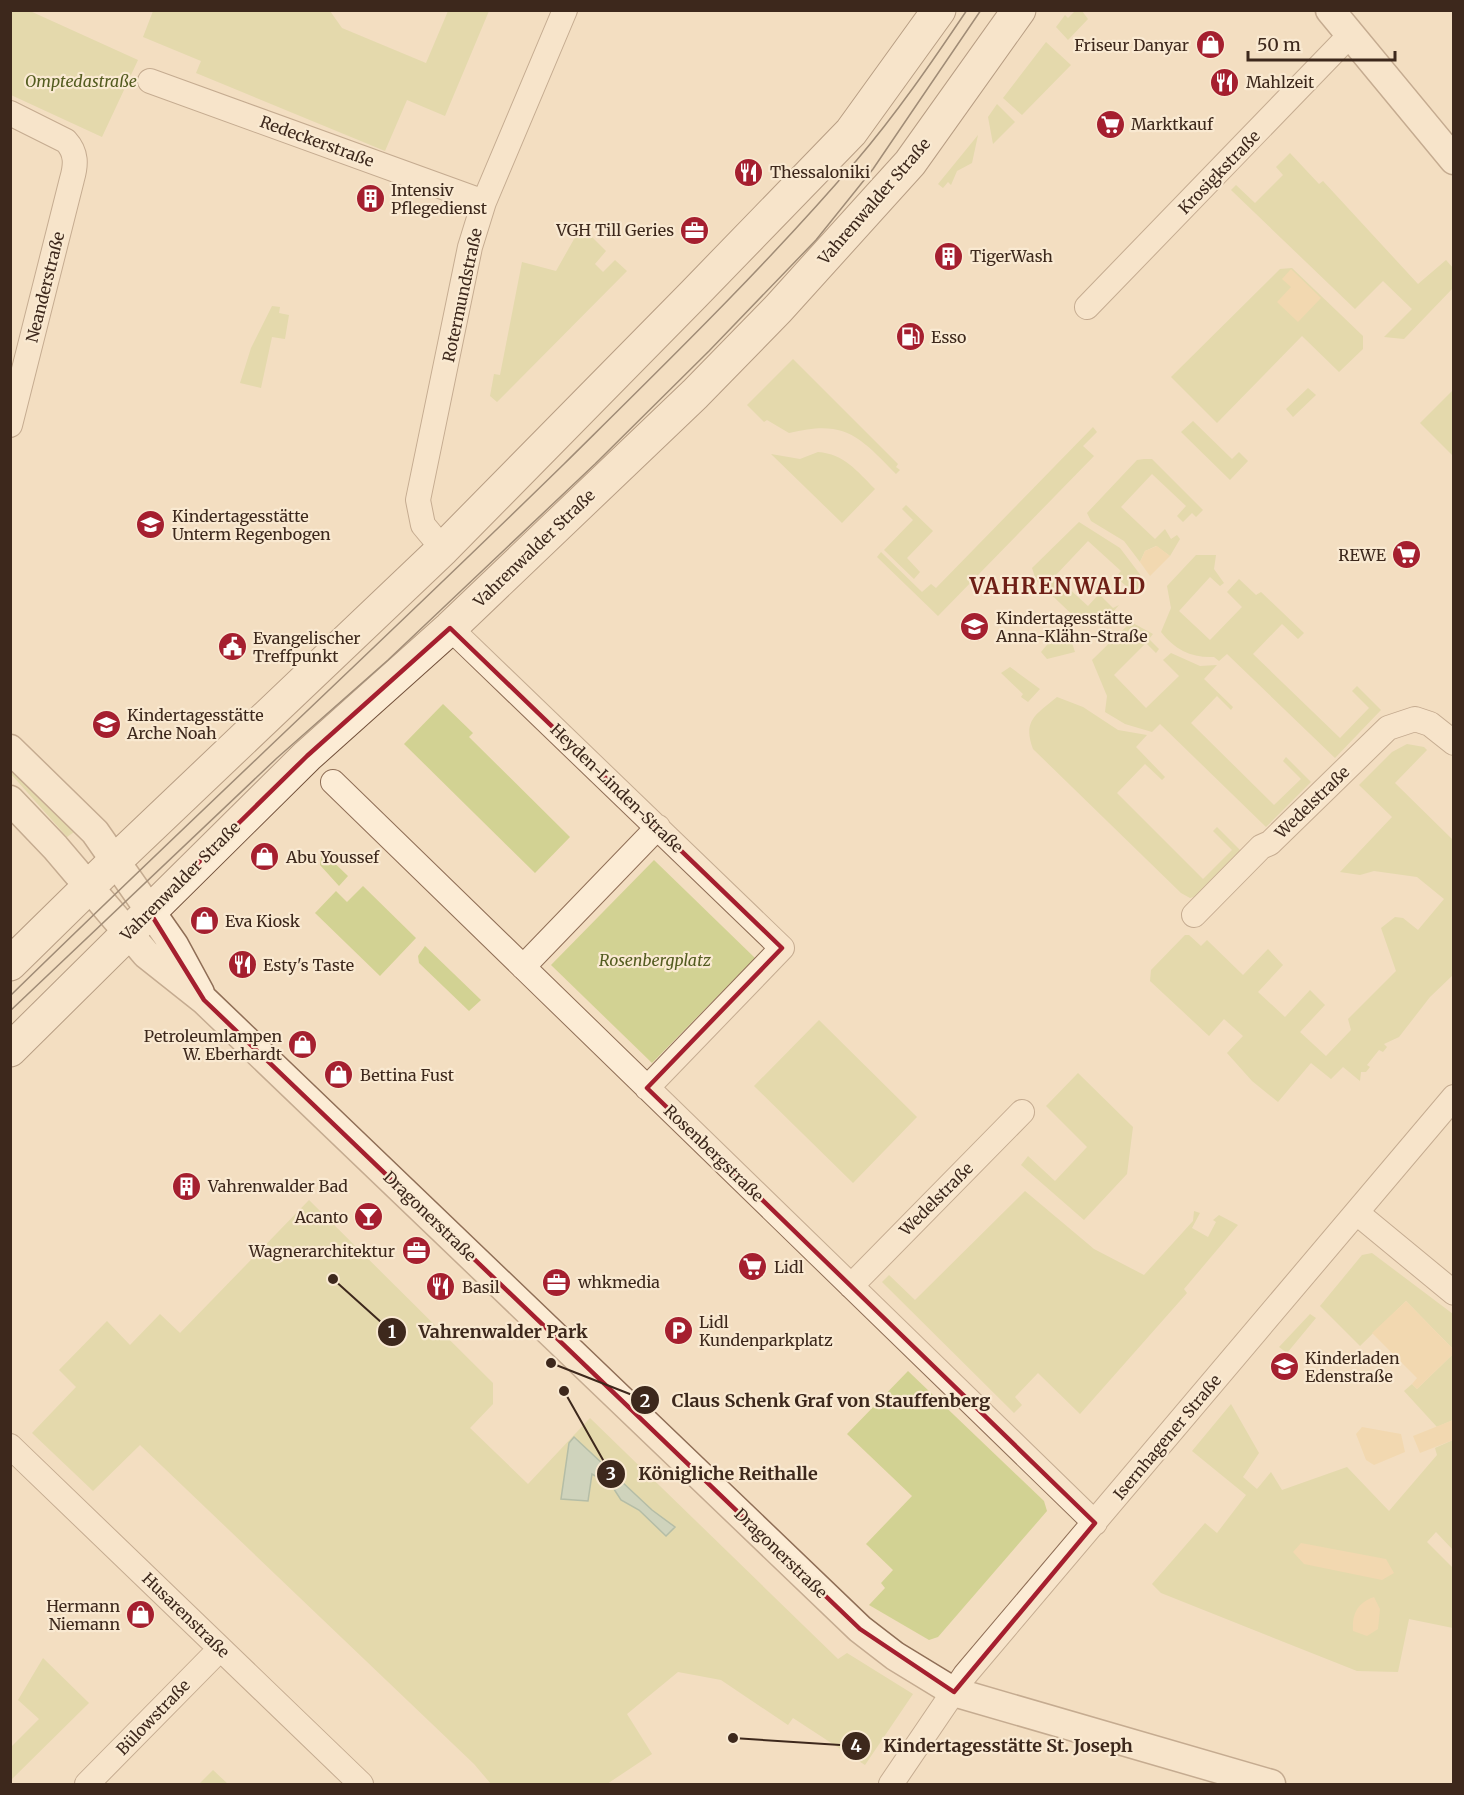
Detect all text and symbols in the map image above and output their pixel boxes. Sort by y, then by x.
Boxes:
scale bar [1248,24,1395,62]
shop icon: Friseur Danyar [1194,29,1226,61]
text: 50 m [1257,33,1301,56]
place label: Friseur Danyar [1074,35,1189,55]
restaurant icon: Mahlzeit [1209,66,1241,98]
park label: Omptedastraße [25,71,137,91]
place label: Mahlzeit [1246,72,1315,92]
supermarket icon: Marktkauf [1094,108,1126,140]
street label: Redeckerstraße [257,111,377,171]
place label: Marktkauf [1131,114,1214,134]
street label: Krosigkstraße [1174,126,1264,218]
street label: Vahrenwalder Straße [813,134,934,269]
restaurant icon: Thessaloniki [733,156,765,188]
place label: Thessaloniki [770,162,870,182]
place label: Intensiv Pflegedienst [391,180,488,218]
building icon: Intensiv Pflegedienst [354,183,386,215]
office icon: VGH Till Geries [679,214,711,246]
place label: VGH Till Geries [555,220,674,240]
street label: Rotermundstraße [438,226,486,364]
street label: Neanderstraße [22,229,68,345]
building icon: TigerWash [933,240,965,272]
place label: TigerWash [970,246,1053,266]
fuel station icon: Esso [894,321,926,353]
place label: Esso [931,327,966,347]
street label: Vahrenwalder Straße [468,485,599,612]
place label: Kindertagesstätte Unterm Regenbogen [172,506,331,544]
school or university icon: Kindertagesstätte Unterm Regenbogen [135,509,167,541]
supermarket icon: REWE [1391,539,1423,571]
place label: REWE [1338,545,1387,565]
district label: VAHRENWALD [968,572,1147,600]
place label: Kindertagesstätte Anna-Klähn-Straße [995,608,1148,646]
school or university icon: Kindertagesstätte Anna-Klähn-Straße [959,611,991,643]
place label: Evangelischer Treffpunkt [253,628,361,666]
public building icon: Evangelischer Treffpunkt [216,631,248,663]
place label: Kindertagesstätte Arche Noah [126,705,264,743]
school or university icon: Kindertagesstätte Arche Noah [90,708,122,740]
street label: Heyden-Linden-Straße [546,719,688,857]
street label: Wedelstraße [1270,762,1353,843]
street label: Vahrenwalder Straße [115,817,244,946]
shop icon: Abu Youssef [249,841,281,873]
place label: Abu Youssef [285,847,380,867]
shop icon: Eva Kiosk [188,905,220,937]
place label: Eva Kiosk [225,911,301,931]
restaurant icon: Esty's Taste [226,949,258,981]
park label: Rosenbergplatz [599,950,712,970]
place label: Esty's Taste [263,955,354,975]
place label: Petroleumlampen W. Eberhardt [144,1026,283,1064]
shop icon: Petroleumlampen W. Eberhardt [287,1029,319,1061]
shop icon: Bettina Fust [323,1059,355,1091]
place label: Bettina Fust [360,1065,455,1085]
street label: Rosenbergstraße [660,1100,768,1206]
street label: Wedelstraße [894,1158,977,1241]
street label: Dragonerstraße [379,1167,481,1265]
building icon: Vahrenwalder Bad [171,1170,203,1202]
place label: Vahrenwalder Bad [207,1176,348,1196]
bar icon: Acanto [353,1201,385,1233]
place label: Acanto [294,1207,348,1227]
office icon: Wagnerarchitektur [400,1235,432,1267]
place label: Wagnerarchitektur [248,1241,395,1261]
supermarket icon: Lidl [737,1251,769,1283]
place label: Lidl [774,1257,804,1277]
office icon: whkmedia [541,1266,573,1298]
restaurant icon: Basil [425,1271,457,1303]
place label: whkmedia [577,1272,660,1292]
place label: Basil [462,1277,500,1297]
place label: Lidl Kundenparkplatz [699,1312,833,1350]
callout: Vahrenwalder Park [377,1314,600,1350]
parking icon: Lidl Kundenparkplatz [662,1315,694,1347]
text: 1 [388,1320,396,1343]
text: Vahrenwalder Park [417,1320,588,1343]
place label: Kinderladen Edenstraße [1305,1348,1400,1386]
school or university icon: Kinderladen Edenstraße [1268,1351,1300,1383]
street label: Isernhagener Straße [1109,1370,1225,1504]
callout: Claus Schenk Graf von Stauffenberg [630,1382,1002,1418]
text: 2 [640,1389,650,1412]
text: Claus Schenk Graf von Stauffenberg [672,1389,990,1412]
callout: Königliche Reithalle [596,1456,830,1492]
text: 3 [606,1462,616,1485]
text: Königliche Reithalle [638,1462,818,1485]
street label: Dragonerstraße [730,1504,832,1602]
street label: Husarenstraße [138,1568,234,1662]
place label: Hermann Niemann [46,1596,120,1634]
shop icon: Hermann Niemann [125,1599,157,1631]
street label: Bülowstraße [112,1675,194,1759]
callout: Kindertagesstätte St. Joseph [841,1728,1145,1764]
text: 4 [850,1734,862,1757]
text: Kindertagesstätte St. Joseph [883,1734,1133,1757]

